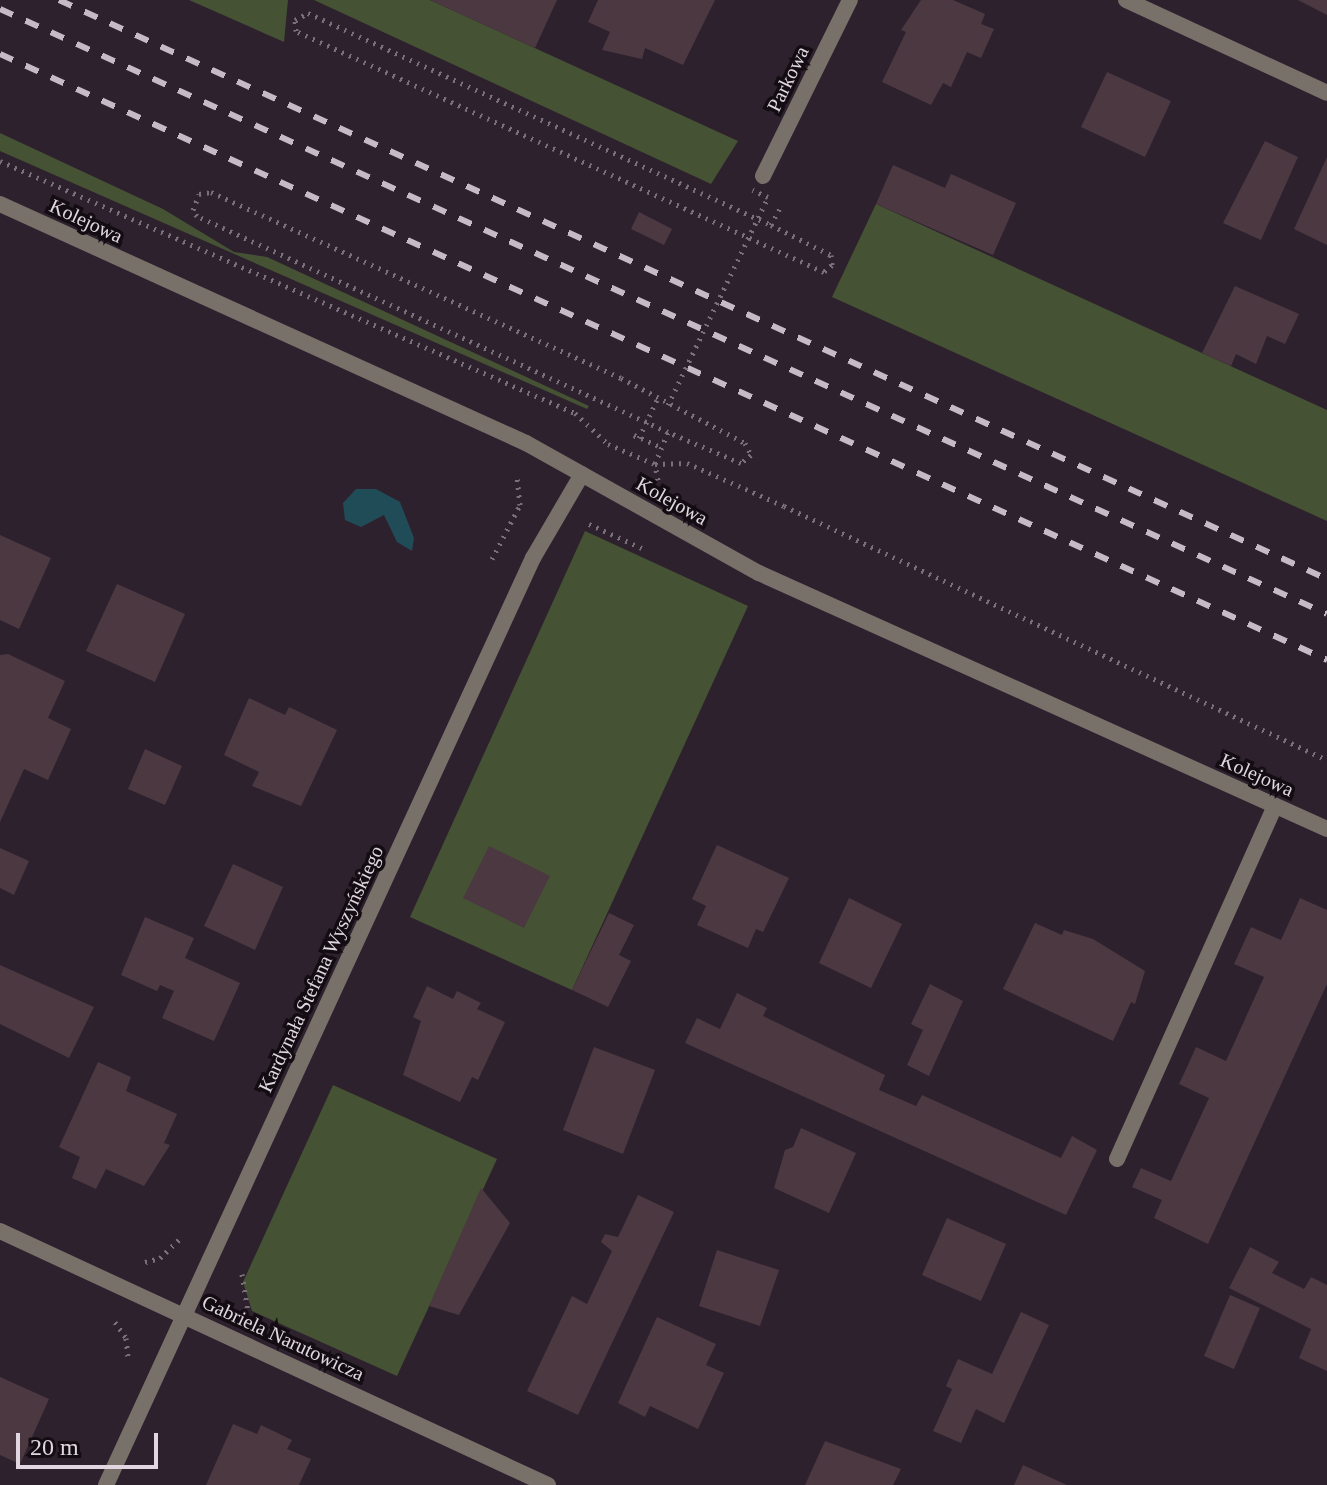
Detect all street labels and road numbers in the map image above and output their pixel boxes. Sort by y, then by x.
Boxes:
street label: Parkowa [762,42,814,116]
street label: Kolejowa [46,194,126,248]
street label: Kolejowa [632,472,712,530]
street label: Kolejowa [1217,748,1297,802]
street label: Kardynała Stefana Wyszyńskiego [253,842,389,1096]
street label: Gabriela Narutowicza [198,1290,368,1386]

